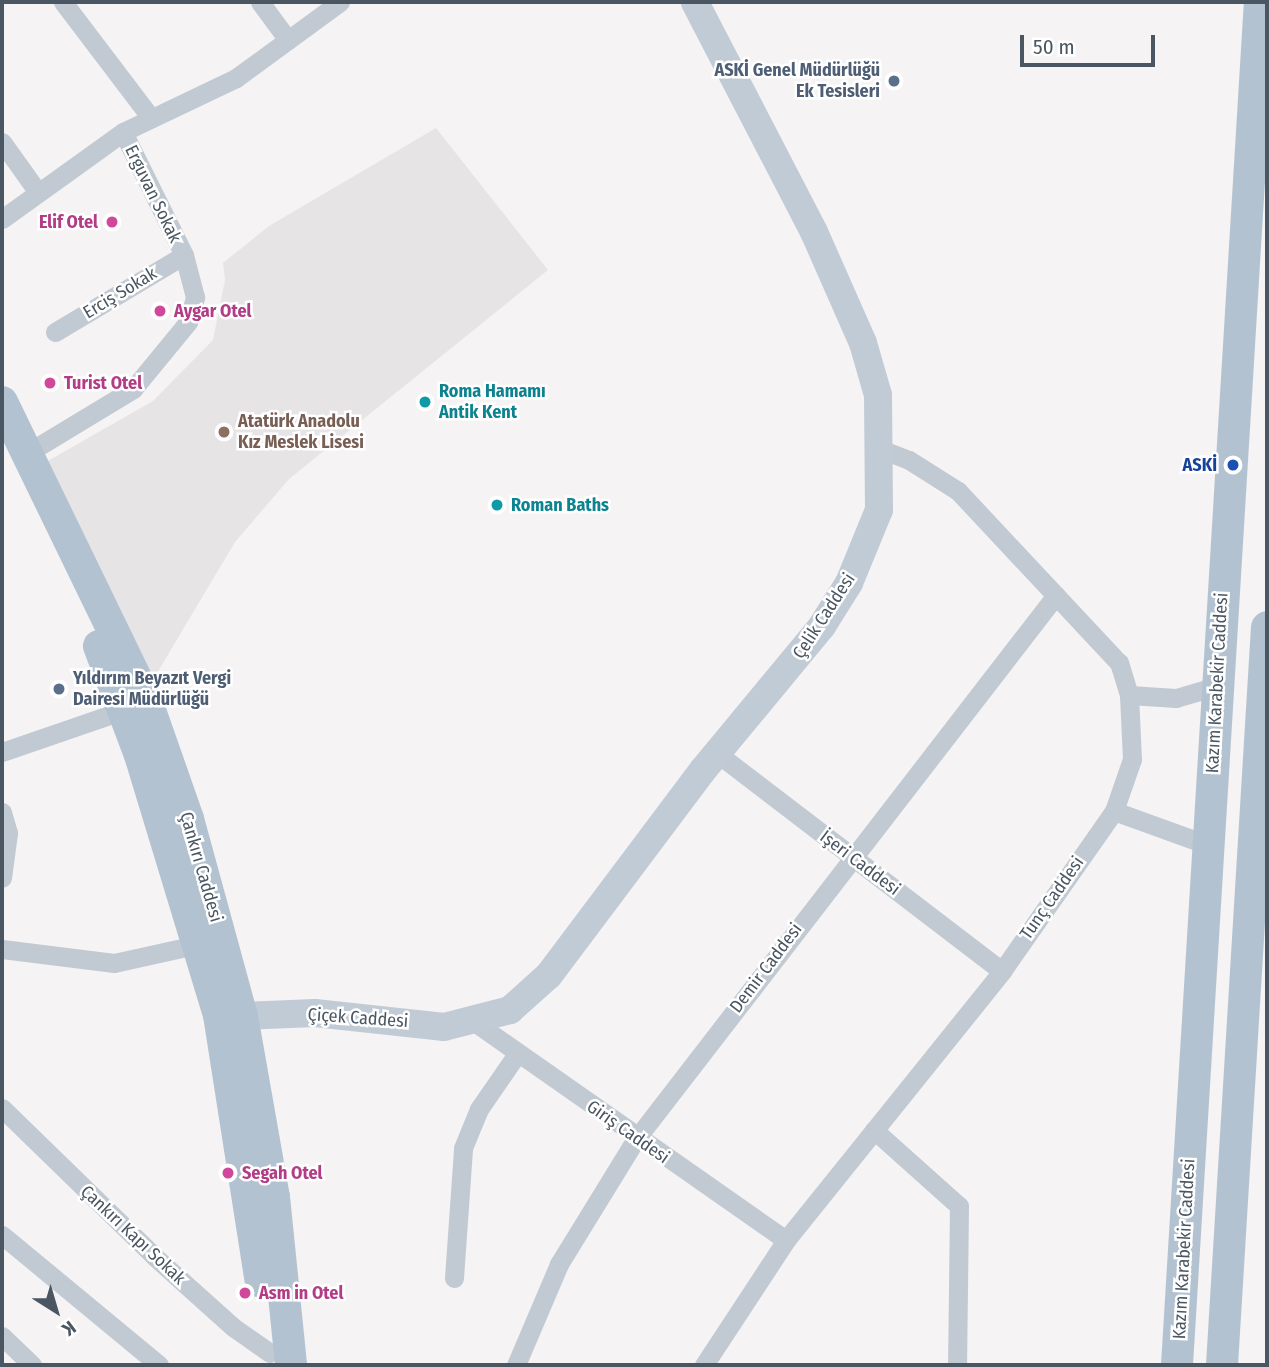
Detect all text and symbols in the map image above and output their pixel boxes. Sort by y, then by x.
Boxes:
scale bar [1024,21,1159,65]
text: 50 m [1033,34,1075,60]
place label: ASKİ Genel Müdürlüğü Ek Tesisleri [714,60,880,102]
marker: ASKİ Genel Müdürlüğü Ek Tesisleri [886,73,902,89]
street label: Erguvan Sokak [120,142,186,246]
place label: Elif Otel [39,211,98,233]
marker: Elif Otel [104,214,120,230]
street label: Erciş Sokak [79,263,161,323]
place label: Aygar Otel [174,300,251,322]
marker: Aygar Otel [152,303,168,319]
place label: Turist Otel [64,372,142,394]
marker: Turist Otel [42,375,58,391]
place label: Roma Hamamı Antik Kent [439,381,546,424]
marker: Roma Hamamı Antik Kent [417,394,433,410]
place label: Atatürk Anadolu Kız Meslek Lisesi [238,411,364,453]
marker: Atatürk Anadolu Kız Meslek Lisesi [216,424,232,440]
place label: ASKİ [1183,454,1217,476]
marker: ASKİ [1223,455,1243,475]
place label: Roman Baths [511,494,609,516]
marker: Roman Baths [489,497,505,513]
street label: Çelik Caddesi [788,569,860,663]
street label: Kazım Karabekir Caddesi [1201,592,1233,774]
place label: Yıldırım Beyazıt Vergi Dairesi Müdürlüğü [73,668,231,710]
marker: Yıldırım Beyazıt Vergi Dairesi Müdürlüğü [51,681,67,697]
street label: Çankırı Caddesi [175,810,227,924]
street label: İşeri Caddesi [816,826,904,900]
street label: Tunç Caddesi [1015,852,1089,944]
street label: Demir Caddesi [725,919,807,1017]
street label: Çiçek Caddesi [307,1004,409,1032]
street label: Giriş Caddesi [583,1096,673,1168]
street label: Kazım Karabekir Caddesi [1168,1158,1200,1340]
place label: Segah Otel [242,1162,323,1184]
marker: Segah Otel [220,1165,236,1181]
street label: Çankırı Kapı Sokak [76,1181,190,1289]
north arrow [21,1276,91,1346]
place label: Asm in Otel [259,1282,343,1304]
marker: Asm in Otel [237,1285,253,1301]
text: K [58,1316,80,1341]

